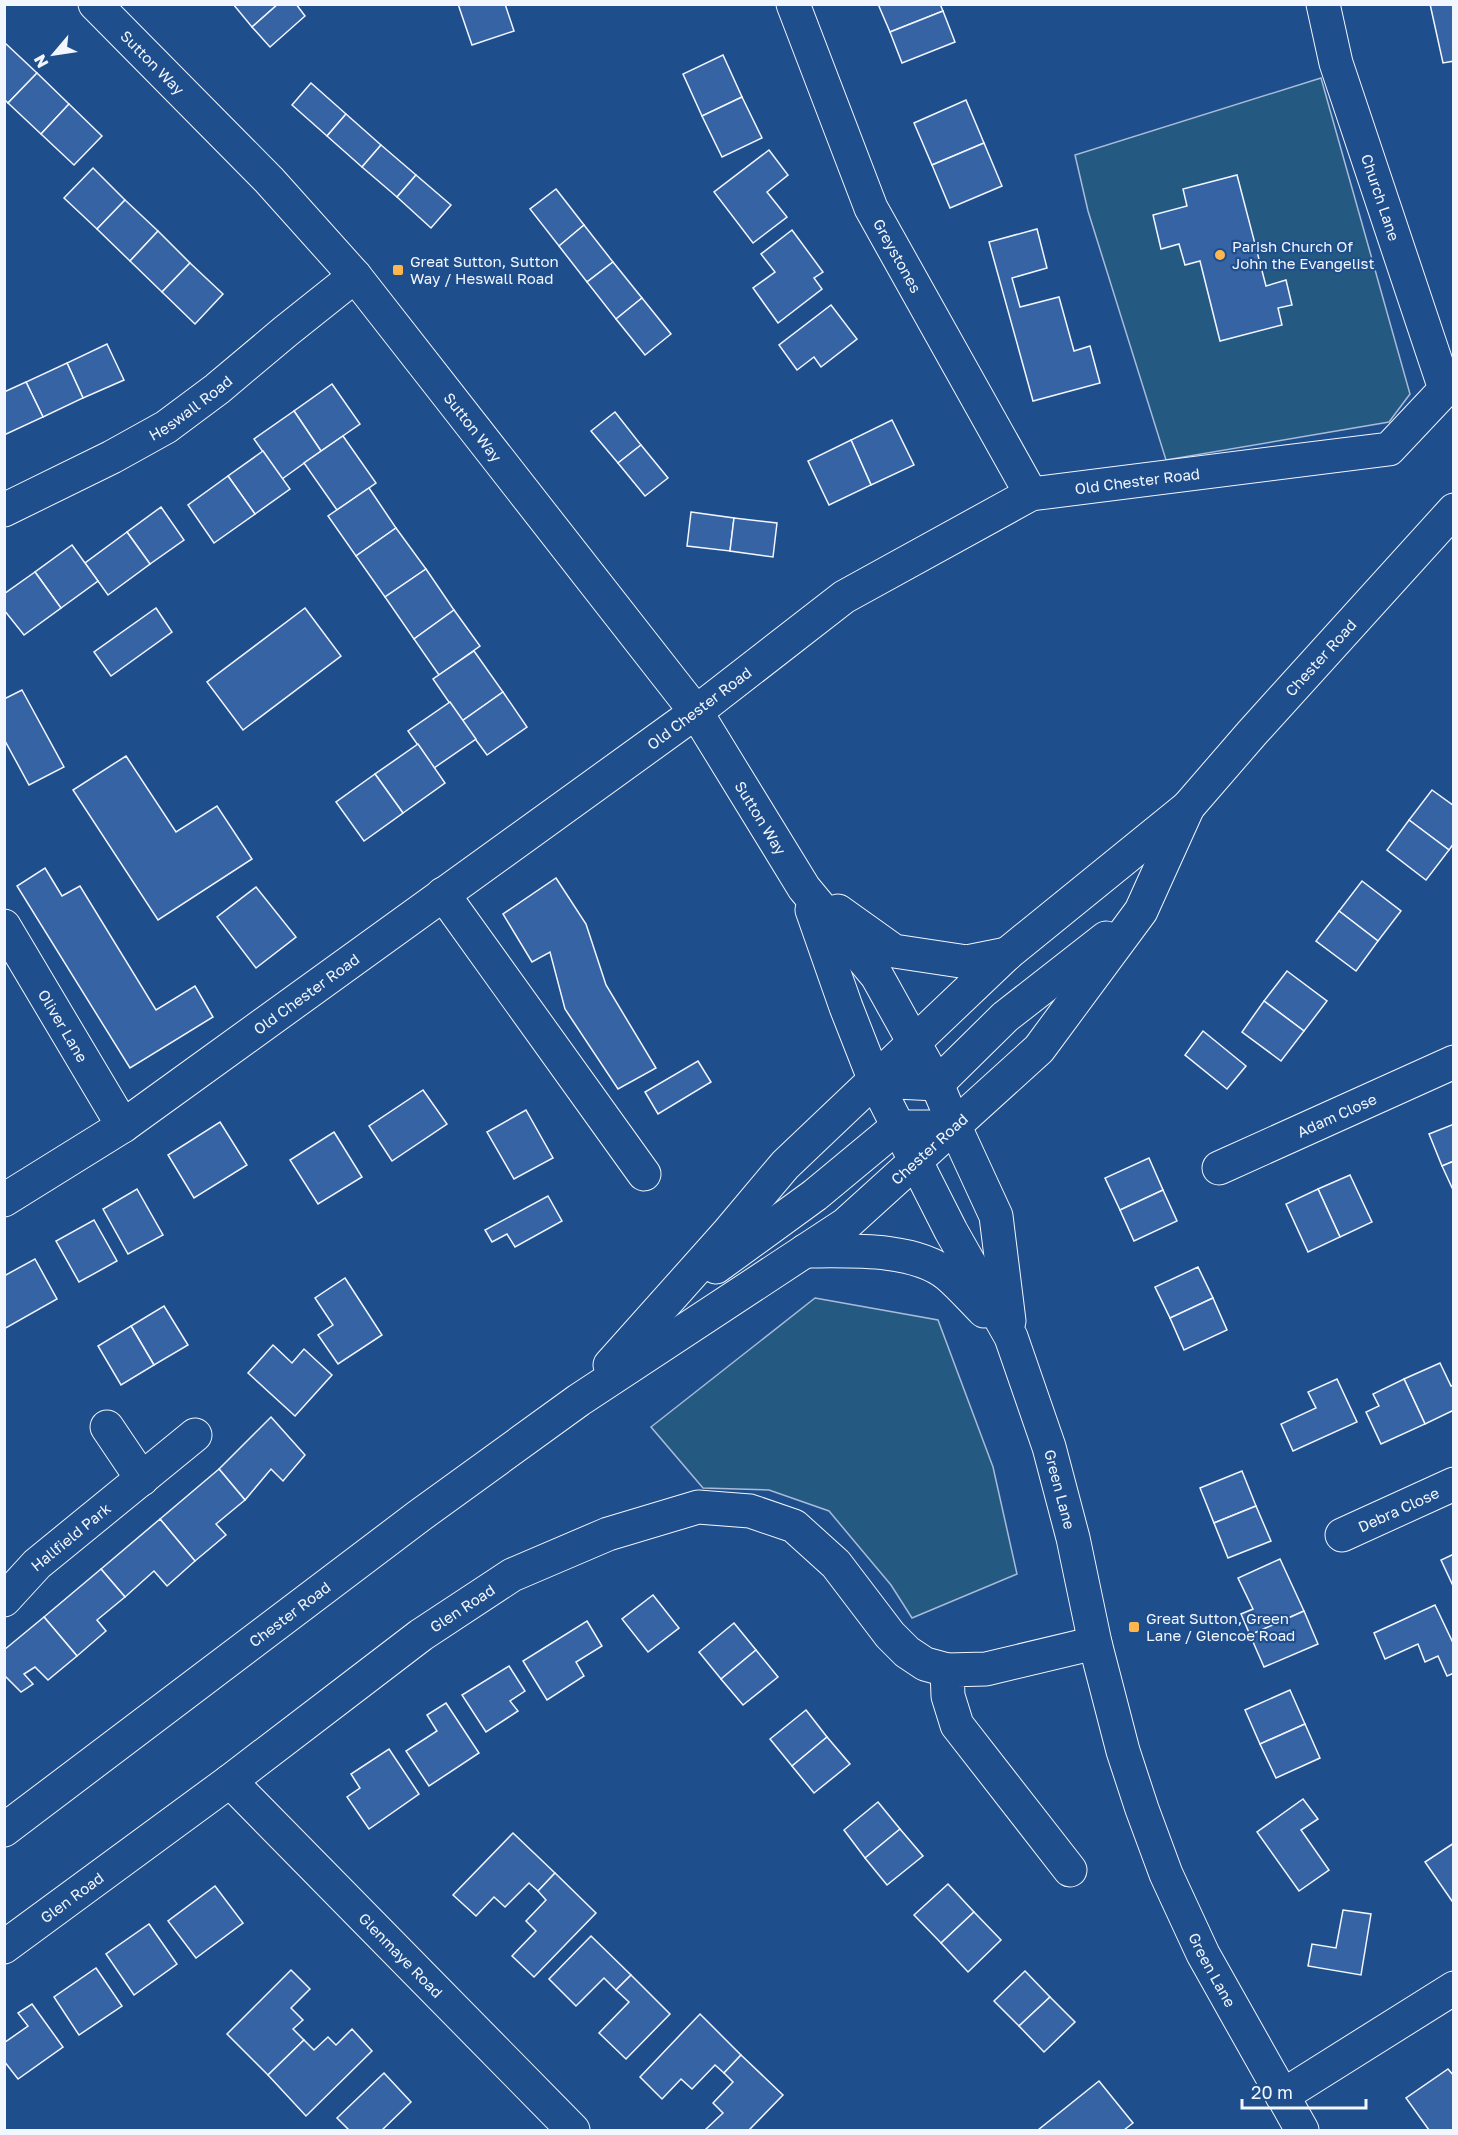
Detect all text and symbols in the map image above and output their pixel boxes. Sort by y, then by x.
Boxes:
north arrow [24,24,84,84]
street label: Sutton Way [117,26,189,99]
text: N [29,51,53,71]
street label: Church Lane [1358,151,1404,243]
street label: Greystones [870,215,926,296]
place label: Parish Church Of John the Evangelist [1232,237,1375,272]
marker: Parish Church Of John the Evangelist [1213,248,1227,262]
place label: Great Sutton, Sutton Way / Heswall Road [410,252,559,287]
marker: Great Sutton, Sutton Way / Heswall Road [391,263,405,277]
street label: Heswall Road [146,371,236,444]
street label: Sutton Way [440,389,506,466]
street label: Old Chester Road [1074,464,1201,497]
street label: Chester Road [1281,615,1360,700]
street label: Old Chester Road [643,663,755,753]
street label: Sutton Way [732,778,791,858]
street label: Old Chester Road [250,950,362,1038]
street label: Oliver Lane [35,986,92,1066]
street label: Adam Close [1294,1089,1379,1141]
street label: Chester Road [887,1109,971,1188]
street label: Green Lane [1041,1447,1079,1531]
street label: Debra Close [1355,1483,1442,1536]
street label: Hallfield Park [27,1499,114,1575]
street label: Chester Road [245,1577,334,1651]
street label: Glen Road [426,1580,498,1636]
place label: Great Sutton, Green Lane / Glencoe Road [1146,1609,1295,1644]
marker: Great Sutton, Green Lane / Glencoe Road [1127,1620,1141,1634]
street label: Glen Road [37,1868,107,1926]
street label: Glenmaye Road [355,1909,447,2001]
street label: Green Lane [1185,1930,1240,2010]
scale bar [1242,2072,1366,2110]
text: 20 m [1251,2081,1293,2103]

